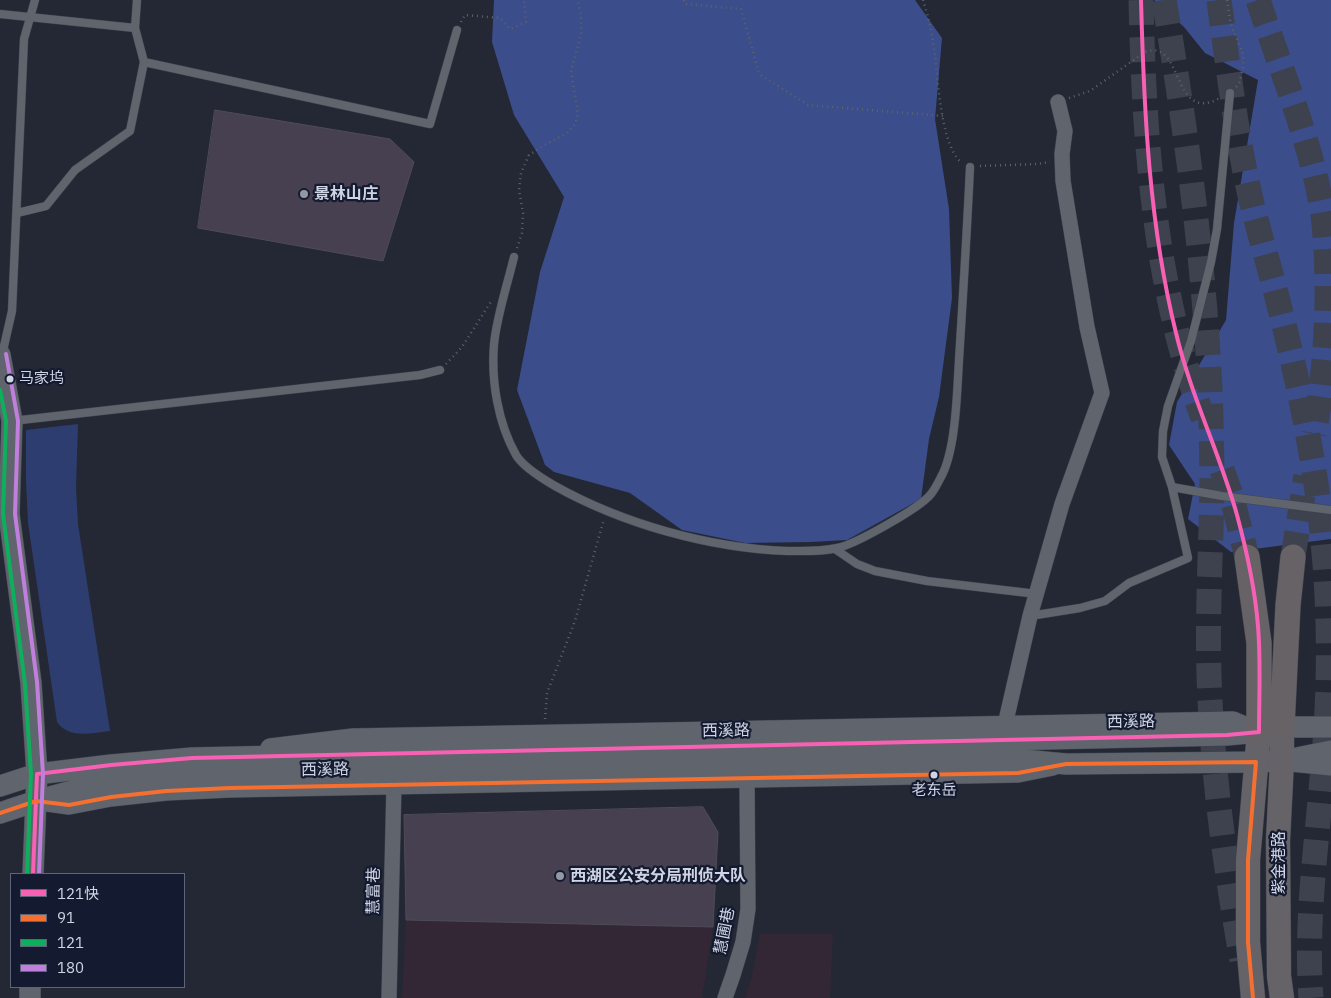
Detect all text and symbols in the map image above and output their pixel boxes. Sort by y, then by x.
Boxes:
place label: 景林山庄 [314,184,378,204]
marker: 景林山庄 [298,188,310,200]
place label: 马家坞 [19,370,64,388]
marker: 马家坞 [5,374,15,384]
street label: 西溪路 [1107,712,1155,732]
street label: 西溪路 [702,721,750,741]
street label: 西溪路 [301,760,349,780]
marker: 老东岳 [929,770,939,780]
place label: 老东岳 [912,782,956,800]
street label: 紫金港路 [1269,831,1289,895]
place label: 西湖区公安分局刑侦大队 [570,866,746,886]
street label: 慧富巷 [364,867,384,915]
marker: 西湖区公安分局刑侦大队 [554,870,566,882]
legend [10,873,185,988]
text: 121快 [57,884,99,903]
street label: 慧圃巷 [711,906,739,956]
text: 91 [57,908,75,927]
text: 121 [57,933,84,952]
text: 180 [57,958,84,977]

